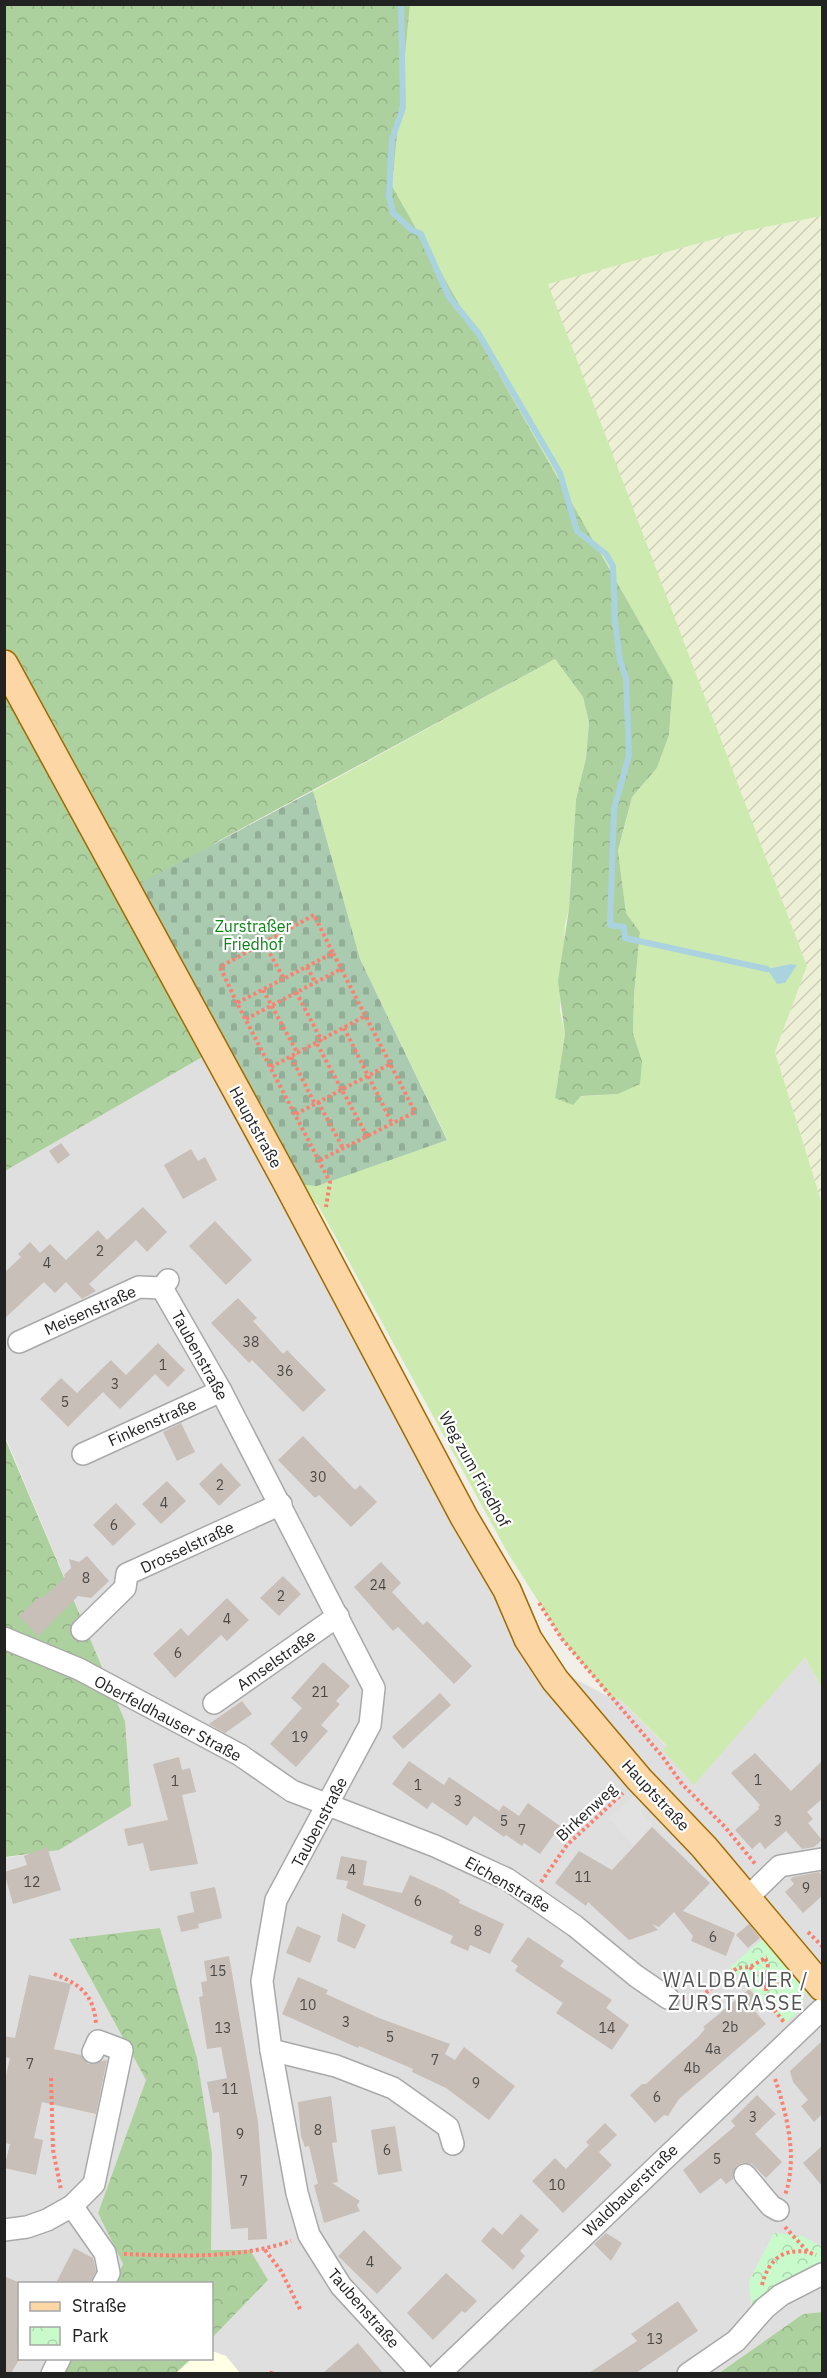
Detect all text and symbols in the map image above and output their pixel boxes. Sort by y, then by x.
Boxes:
park label: Zurstraßer Friedhof [215,916,291,954]
street label: Hauptstraße [225,1083,287,1172]
house number: 2 [96,1242,104,1260]
house number: 4 [43,1254,51,1272]
street label: Meisenstraße [41,1281,139,1339]
street label: Taubenstraße [167,1307,233,1404]
house number: 38 [243,1333,259,1351]
house number: 1 [159,1356,167,1374]
house number: 36 [277,1362,293,1380]
house number: 3 [111,1375,119,1393]
house number: 5 [61,1393,69,1411]
street label: Finkenstraße [105,1394,200,1450]
street label: Weg zum Friedhof [435,1408,515,1530]
house number: 30 [310,1468,326,1486]
house number: 2 [216,1476,224,1494]
house number: 4 [160,1494,168,1512]
house number: 6 [110,1516,118,1534]
street label: Drosselstraße [137,1517,237,1577]
house number: 8 [82,1569,90,1587]
house number: 24 [370,1576,386,1594]
house number: 2 [277,1587,285,1605]
house number: 4 [223,1610,231,1628]
street label: Amselstraße [233,1625,320,1695]
house number: 6 [174,1644,182,1662]
street label: Oberfeldhauser Straße [91,1671,245,1765]
house number: 21 [312,1683,328,1701]
house number: 19 [292,1728,308,1746]
street label: Hauptstraße [618,1755,694,1835]
house number: 1 [754,1771,762,1789]
house number: 1 [171,1772,179,1790]
street label: Taubenstraße [287,1773,351,1871]
house number: 1 [414,1776,422,1794]
street label: Birkenweg [551,1778,621,1845]
house number: 3 [454,1792,462,1810]
house number: 5 [500,1812,508,1830]
house number: 3 [774,1812,782,1830]
house number: 7 [518,1821,526,1839]
street label: Eichenstraße [462,1852,554,1917]
house number: 4 [348,1861,356,1879]
house number: 11 [575,1868,591,1886]
house number: 12 [24,1873,40,1891]
house number: 9 [802,1879,810,1897]
house number: 6 [414,1892,422,1910]
house number: 8 [474,1922,482,1940]
house number: 6 [709,1928,717,1946]
house number: 15 [210,1962,226,1980]
district label: WALDBAUER / ZURSTRASSE [663,1966,809,2016]
house number: 10 [300,1996,316,2014]
house number: 3 [342,2013,350,2031]
house number: 2b [722,2018,738,2036]
house number: 13 [215,2019,231,2037]
house number: 14 [599,2019,615,2037]
house number: 5 [386,2028,394,2046]
house number: 4a [705,2040,721,2058]
house number: 7 [431,2051,439,2069]
house number: 7 [26,2055,34,2073]
house number: 4b [684,2059,700,2077]
house number: 9 [472,2074,480,2092]
house number: 11 [222,2080,238,2098]
house number: 6 [653,2088,661,2106]
house number: 3 [749,2108,757,2126]
house number: 8 [314,2121,322,2139]
house number: 9 [236,2125,244,2143]
street label: Waldbauerstraße [578,2139,682,2240]
house number: 6 [383,2141,391,2159]
house number: 5 [713,2150,721,2168]
house number: 7 [240,2172,248,2190]
house number: 10 [549,2176,565,2194]
house number: 4 [366,2253,374,2271]
street label: Taubenstraße [324,2264,404,2352]
legend [18,2282,213,2360]
text: Straße [72,2294,126,2317]
text: Park [72,2324,109,2347]
house number: 13 [647,2330,663,2348]

